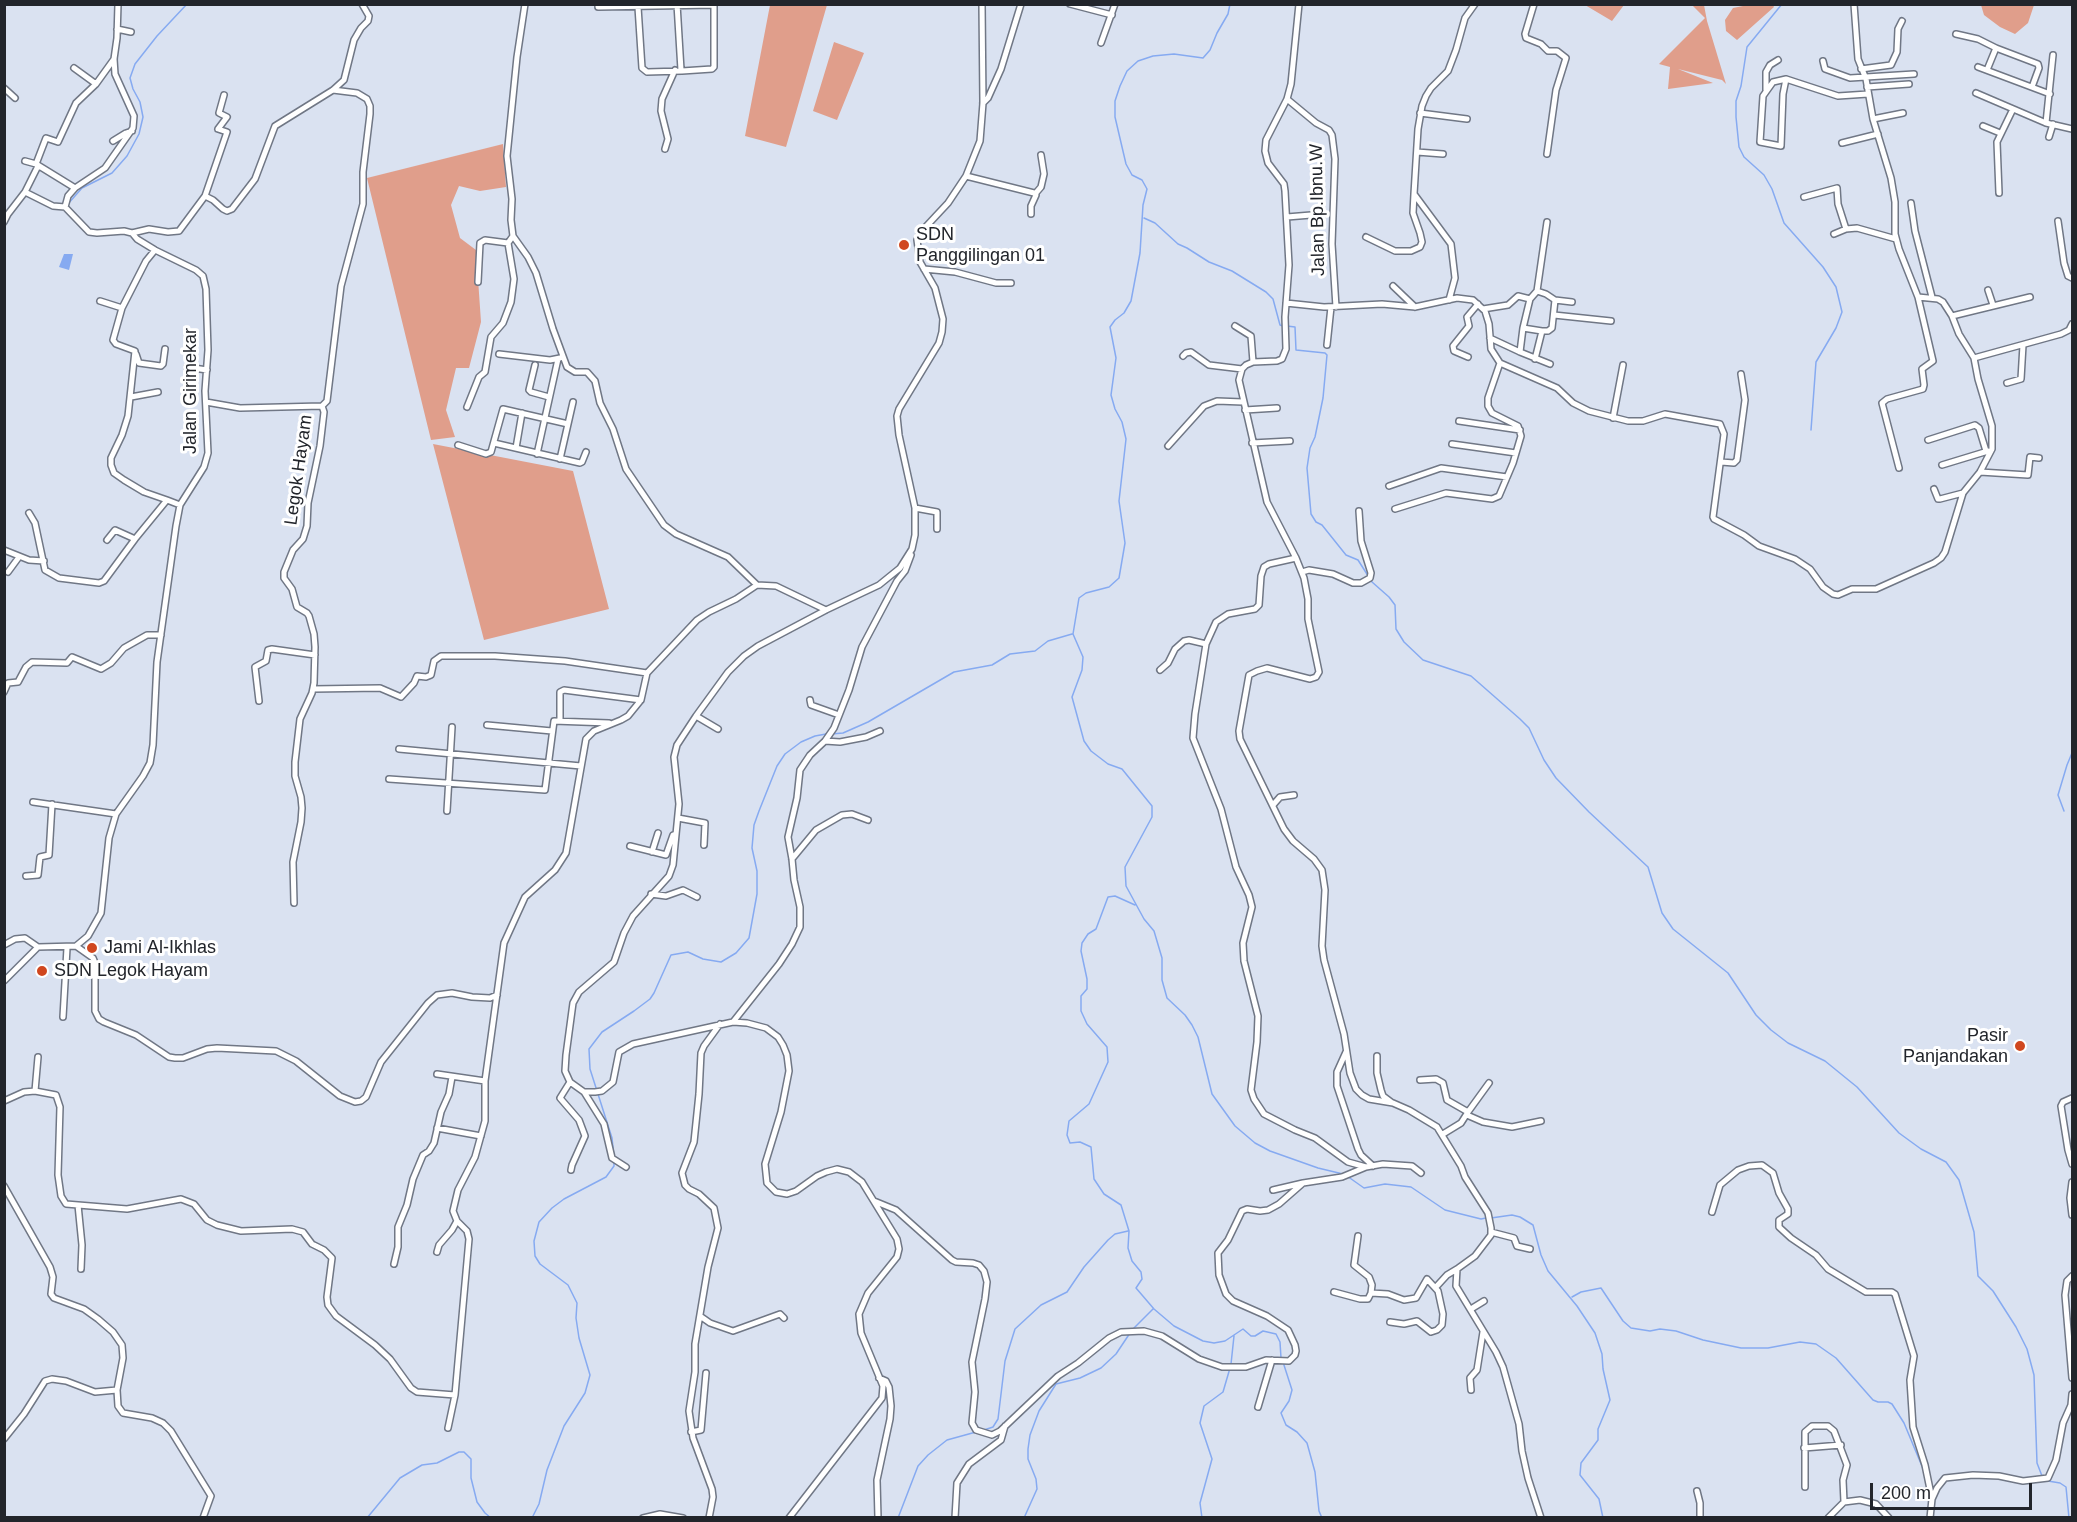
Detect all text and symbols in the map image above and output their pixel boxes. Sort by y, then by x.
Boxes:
street label: Jalan Bp.Ibnu.W [1306,144,1330,276]
place label: SDN Panggilingan 01 [916,224,1045,266]
marker: SDN Panggilingan 01 [897,238,911,252]
street label: Jalan Girimekar [180,328,202,454]
street label: Legok Hayam [281,414,317,526]
place label: Jami Al-Ikhlas [104,937,216,959]
marker: Jami Al-Ikhlas [85,941,99,955]
place label: SDN Legok Hayam [54,960,208,982]
marker: SDN Legok Hayam [35,964,49,978]
place label: Pasir Panjandakan [1903,1025,2008,1068]
marker: Pasir Panjandakan [2013,1039,2027,1053]
scale bar [1873,1471,2035,1509]
text: 200 m [1881,1483,1931,1503]

